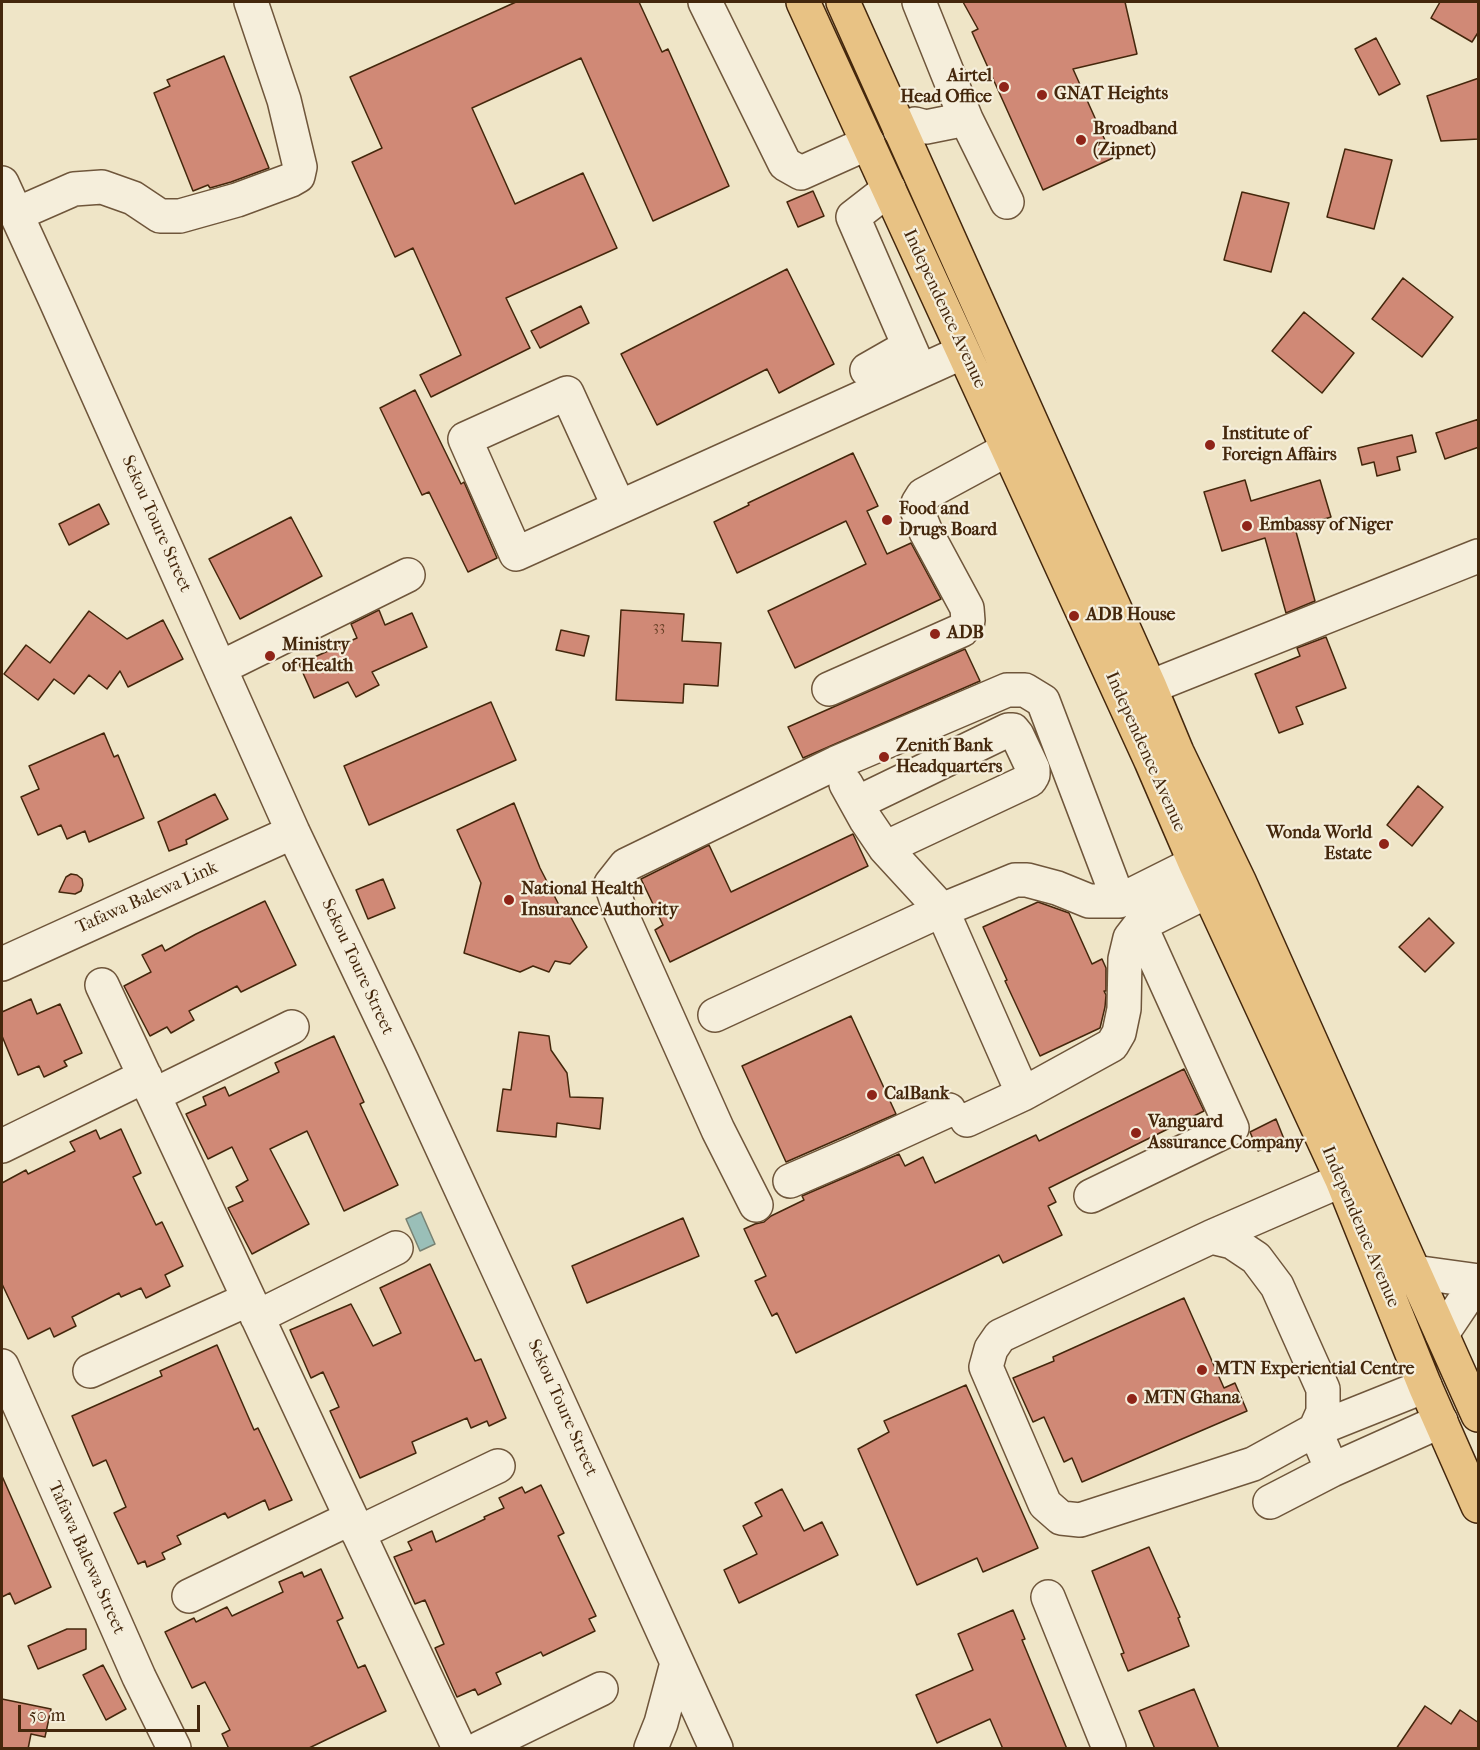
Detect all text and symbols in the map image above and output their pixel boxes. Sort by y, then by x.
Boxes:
place label: Airtel Head Office [900,66,992,109]
marker: Airtel Head Office [997,80,1011,94]
place label: GNAT Heights [1054,84,1168,106]
marker: GNAT Heights [1035,88,1049,102]
place label: Broadband (Zipnet) [1093,119,1177,162]
marker: Broadband (Zipnet) [1074,133,1088,147]
street label: Independence Avenue [898,226,990,392]
place label: Institute of Foreign Affairs [1222,424,1337,466]
marker: Institute of Foreign Affairs [1203,438,1217,452]
street label: Sekou Toure Street [116,452,196,596]
place label: Food and Drugs Board [899,499,997,542]
marker: Food and Drugs Board [880,513,894,527]
place label: Embassy of Niger [1259,515,1393,537]
marker: Embassy of Niger [1240,519,1254,533]
place label: ADB House [1086,605,1175,627]
marker: ADB House [1067,609,1081,623]
house number: 33 [653,618,665,636]
place label: ADB [947,623,984,645]
marker: ADB [928,627,942,641]
place label: Ministry of Health [282,635,353,678]
marker: Ministry of Health [263,649,277,663]
street label: Independence Avenue [1100,669,1190,835]
place label: Zenith Bank Headquarters [896,736,1002,778]
marker: Zenith Bank Headquarters [877,750,891,764]
place label: Wonda World Estate [1267,823,1372,866]
marker: Wonda World Estate [1377,837,1391,851]
street label: Tafawa Balewa Link [73,857,221,939]
place label: National Health Insurance Authority [521,879,678,922]
marker: National Health Insurance Authority [502,893,516,907]
street label: Sekou Toure Street [316,896,398,1038]
place label: CalBank [884,1084,949,1106]
marker: CalBank [865,1088,879,1102]
place label: Vanguard Assurance Company [1148,1112,1304,1154]
marker: Vanguard Assurance Company [1129,1126,1143,1140]
street label: Independence Avenue [1316,1143,1404,1311]
street label: Sekou Toure Street [522,1336,602,1480]
place label: MTN Experiential Centre [1214,1359,1414,1381]
marker: MTN Experiential Centre [1195,1363,1209,1377]
place label: MTN Ghana [1144,1388,1240,1410]
marker: MTN Ghana [1125,1392,1139,1406]
street label: Tafawa Balewa Street [43,1478,129,1638]
scale bar [21,1693,202,1731]
text: 50 m [29,1705,65,1726]

